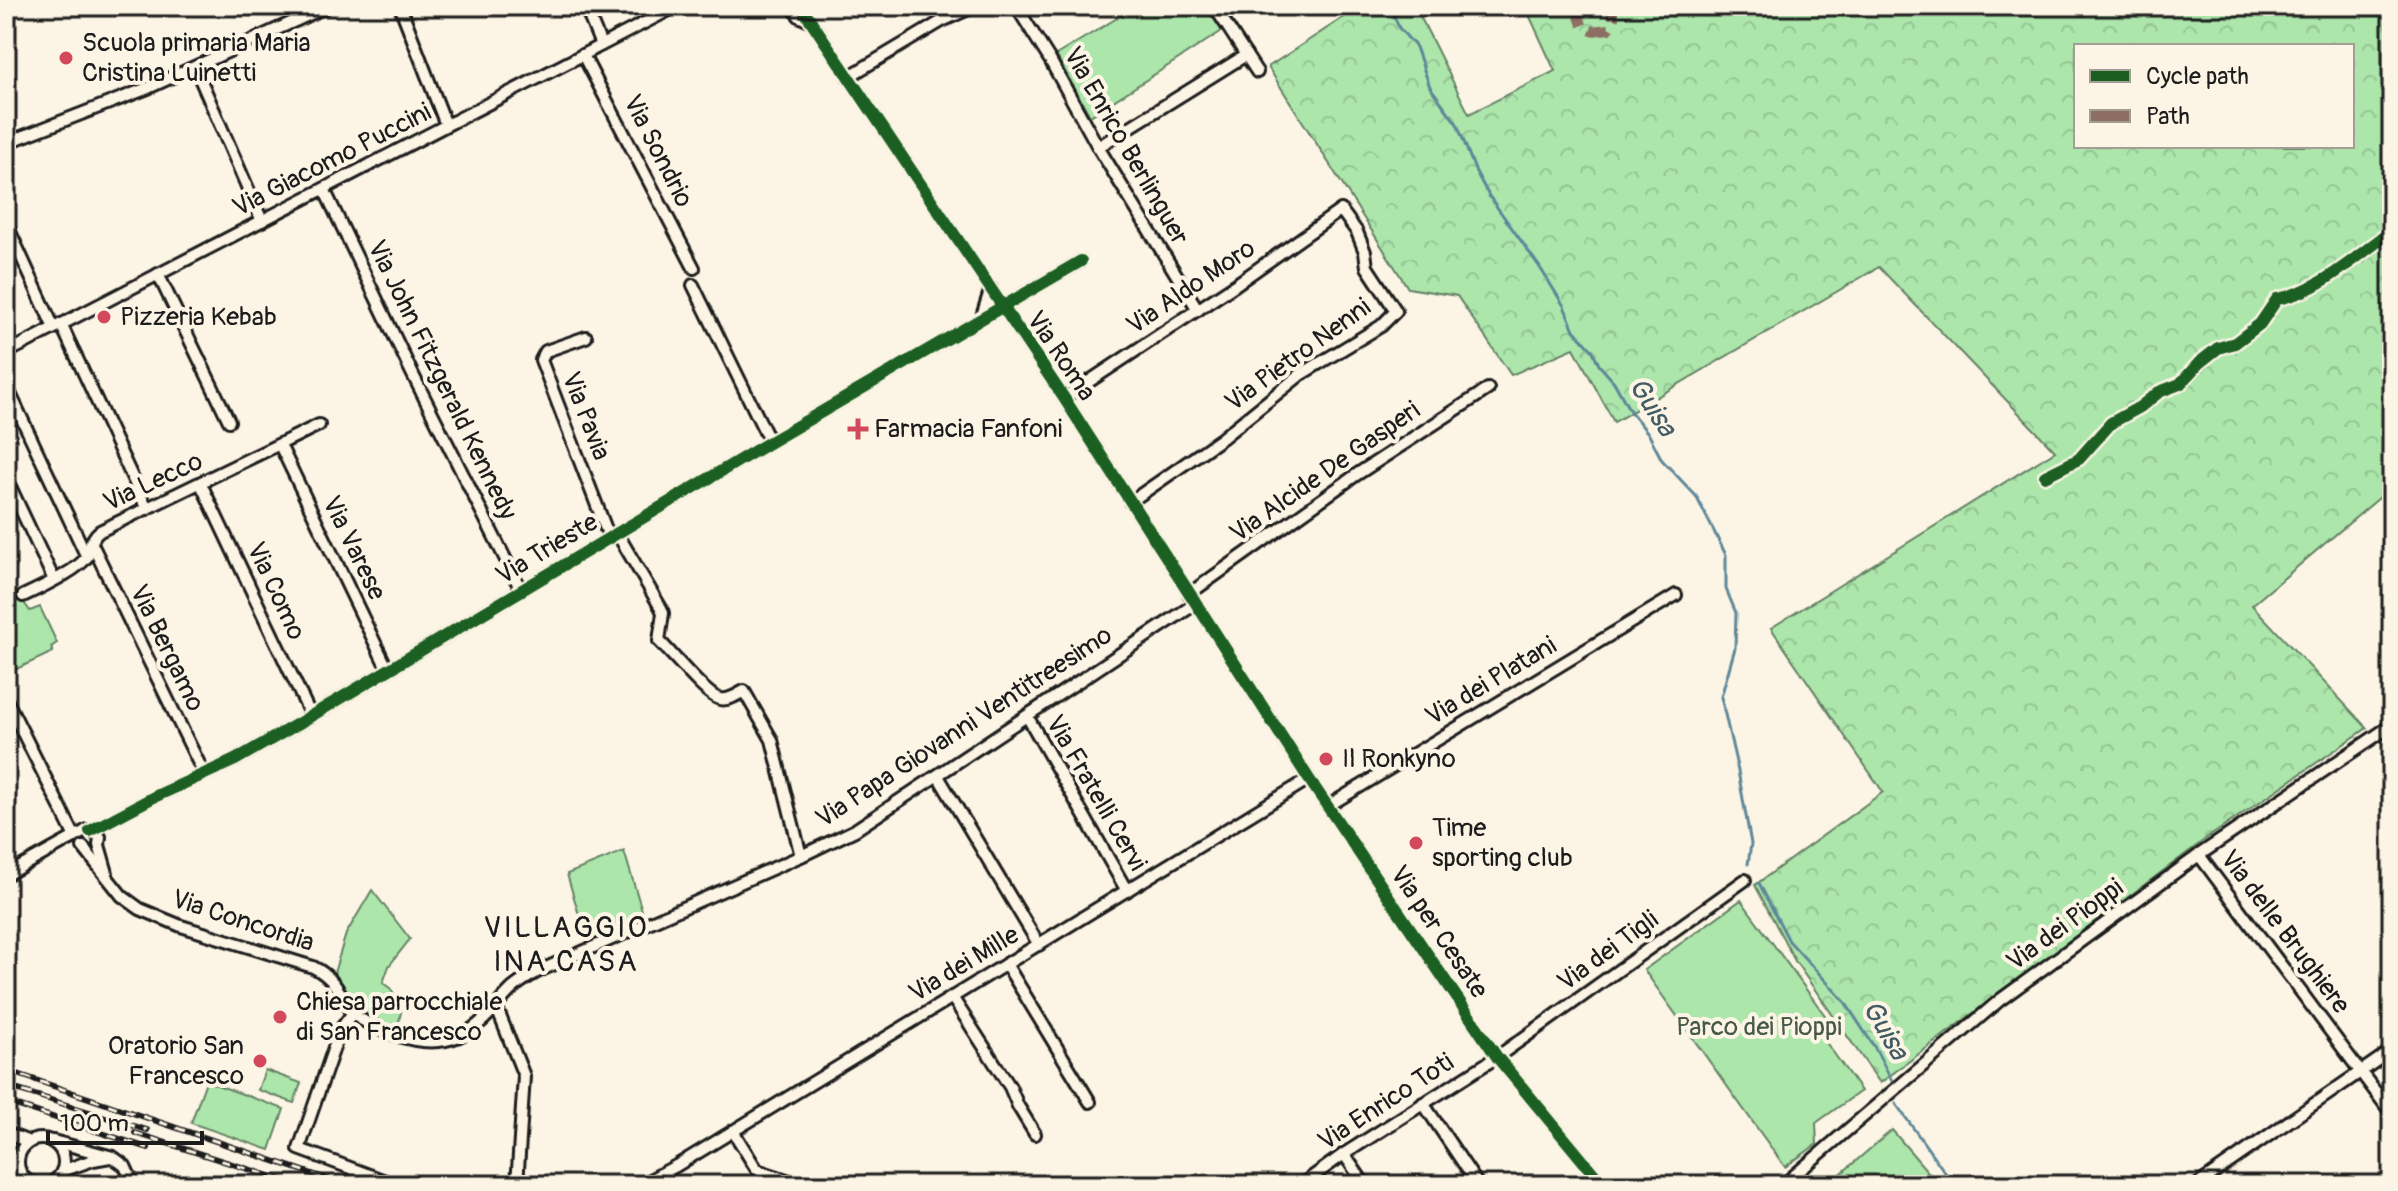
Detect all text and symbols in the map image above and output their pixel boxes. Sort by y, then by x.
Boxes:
place label: Scuola primaria Maria Cristina Luinetti [82,27,311,89]
street label: Via Enrico Berlinguer [1056,41,1196,251]
legend [2074,44,2354,148]
marker: Scuola primaria Maria Cristina Luinetti [57,49,75,67]
text: Cycle path [2146,62,2249,91]
street label: Via Sondrio [616,89,700,213]
street label: Via Giacomo Puccini [227,96,437,224]
text: Path [2146,102,2190,131]
street label: Via Aldo Moro [1121,232,1261,342]
street label: Via John Fitzgerald Kennedy [360,235,524,525]
street label: Via Pietro Nenni [1219,291,1377,419]
place label: Pizzeria Kebab [120,301,277,333]
street label: Via Roma [1019,305,1103,407]
marker: Pizzeria Kebab [95,308,113,326]
street label: Via Pavia [555,367,617,465]
water label: Guisa [1620,371,1685,445]
street label: Via Alcide De Gasperi [1224,394,1426,550]
place label: Farmacia Fanfoni [874,413,1062,445]
marker: Farmacia Fanfoni [849,420,867,438]
street label: Via Lecco [98,445,208,519]
street label: Via Varese [315,491,393,605]
street label: Via Trieste [490,506,604,592]
street label: Via Como [239,537,313,645]
street label: Via Bergamo [123,579,211,717]
street label: Via Papa Giovanni Ventitreesimo [810,619,1118,835]
street label: Via dei Platani [1420,629,1562,733]
street label: Via Fratelli Cervi [1038,709,1154,877]
place label: Il Ronkyno [1342,743,1456,775]
marker: Il Ronkyno [1317,750,1335,768]
place label: Time sporting club [1432,812,1573,874]
marker: Time sporting club [1407,834,1425,852]
street label: Via delle Brughiere [2213,844,2357,1020]
street label: Via per Cesate [1383,860,1495,1005]
street label: Via dei Pioppi [2000,872,2130,978]
street label: Via Concordia [168,883,318,959]
street label: Via dei Tigli [1551,904,1665,998]
district label: VILLAGGIO INA CASA [483,909,649,980]
street label: Via dei Mille [903,919,1025,1009]
place label: Chiesa parrocchiale di San Francesco [296,986,502,1048]
water label: Guisa [1854,994,1917,1068]
marker: Chiesa parrocchiale di San Francesco [271,1008,289,1026]
park label: Parco dei Pioppi [1676,1011,1842,1043]
place label: Oratorio San Francesco [108,1030,244,1092]
street label: Via Enrico Toti [1312,1046,1460,1158]
marker: Oratorio San Francesco [251,1052,269,1070]
scale bar [48,1095,202,1145]
text: 100 m [60,1109,129,1138]

